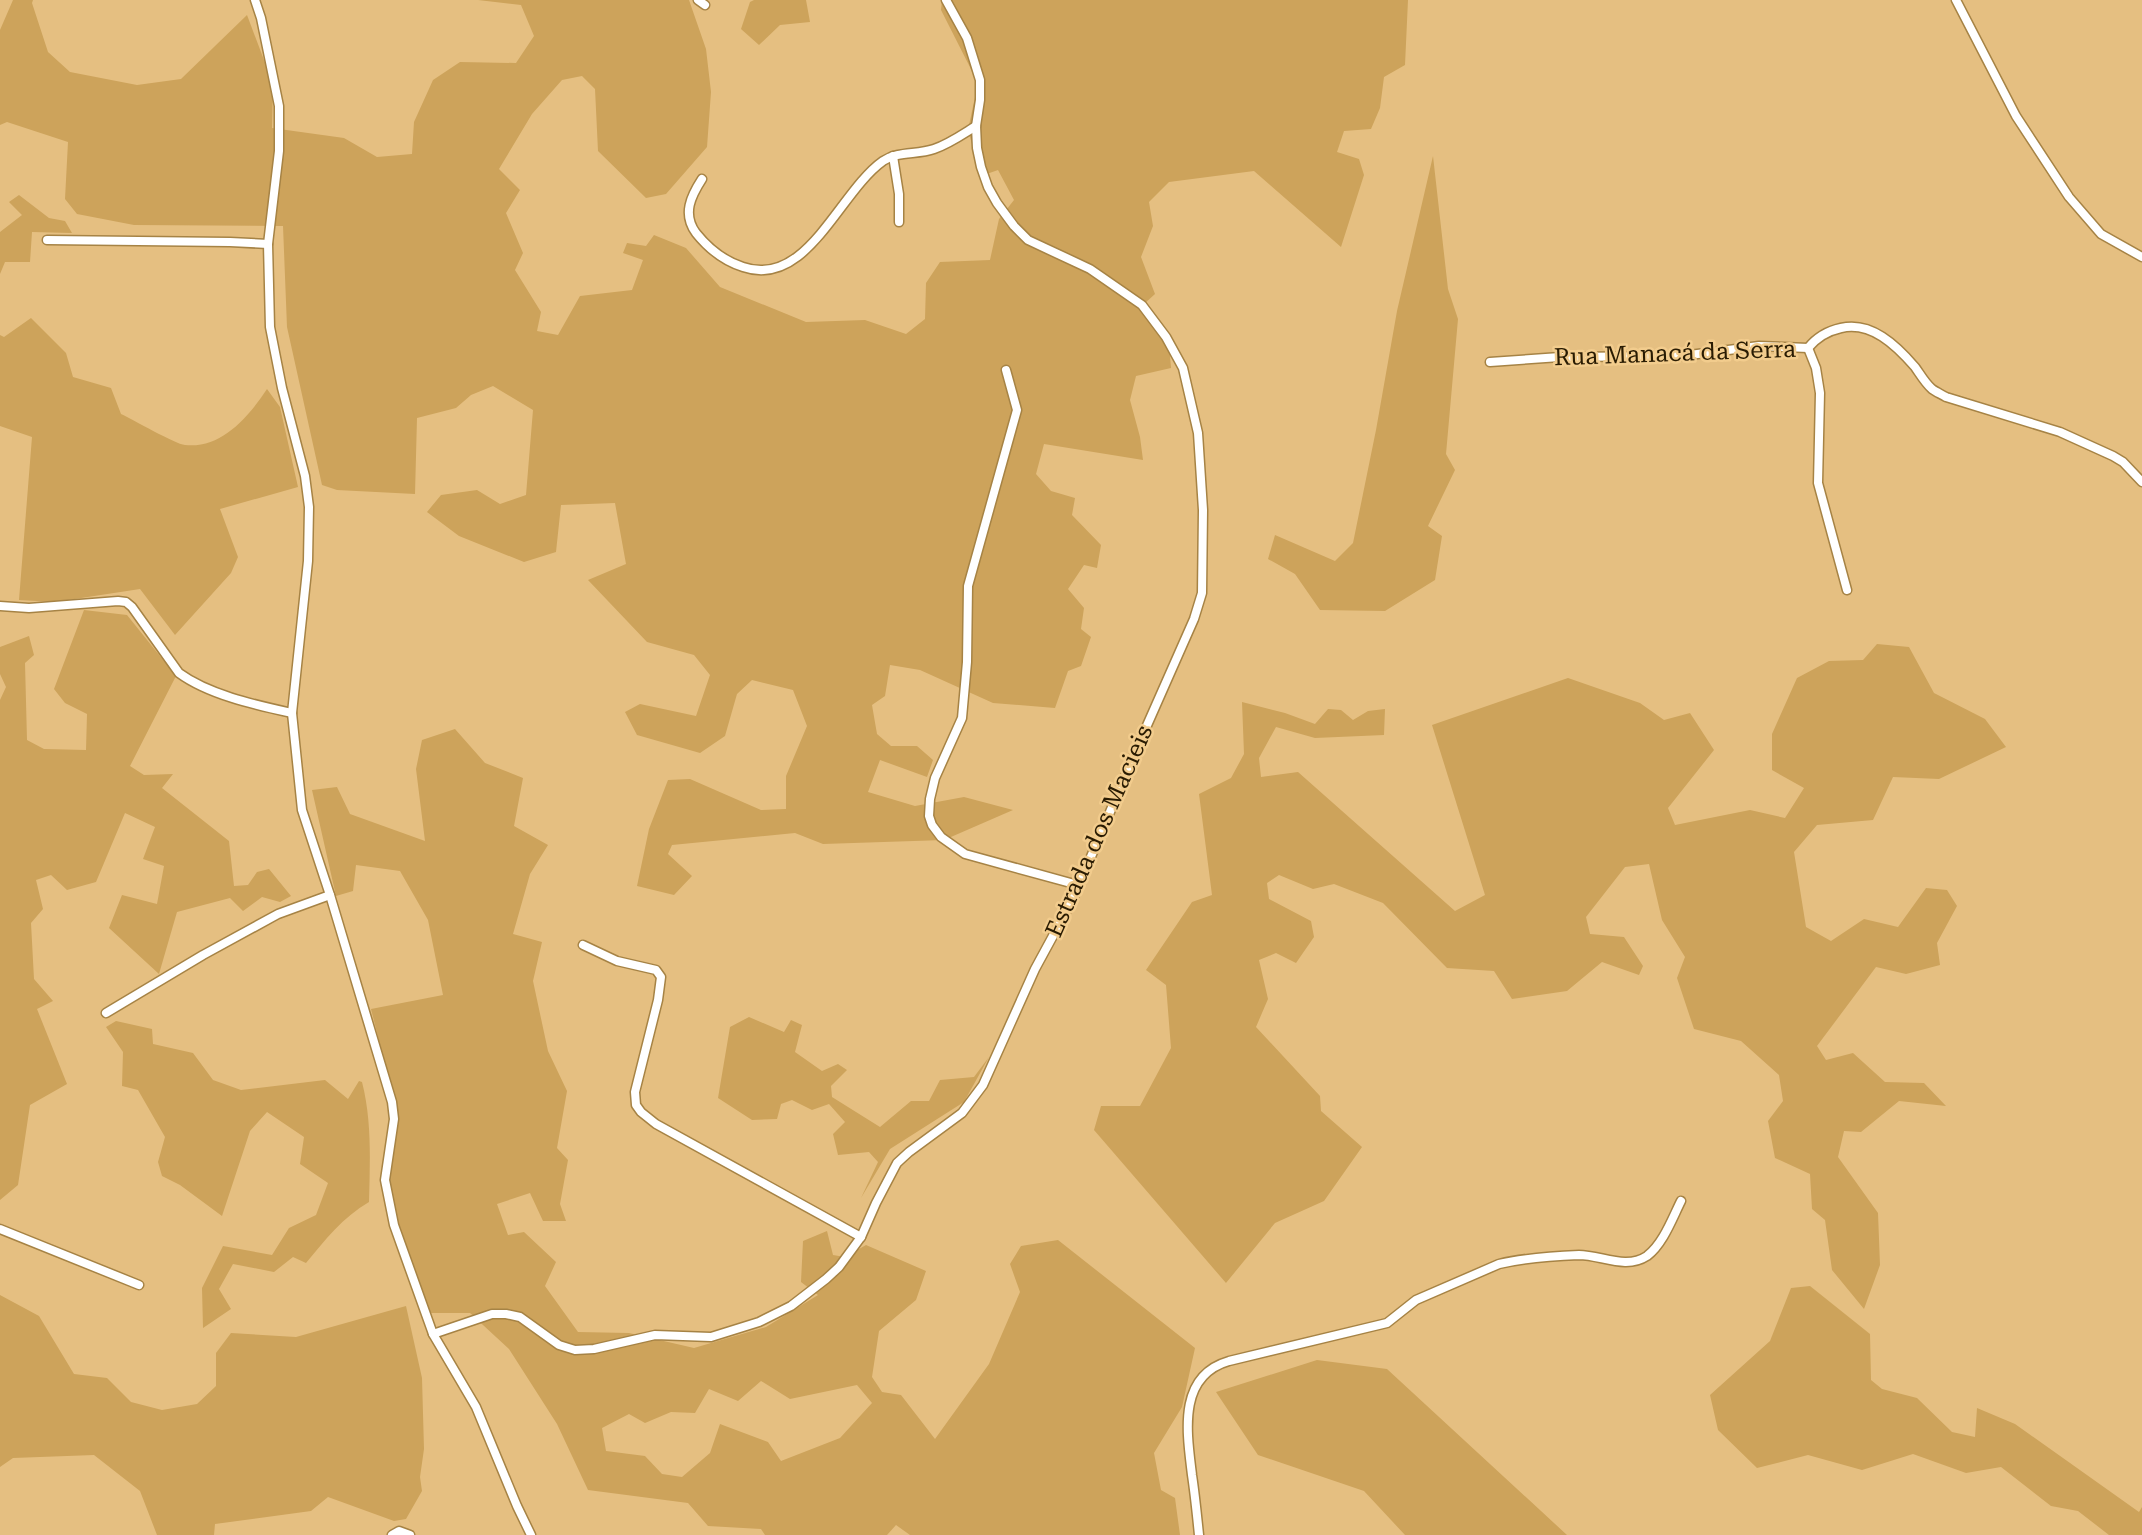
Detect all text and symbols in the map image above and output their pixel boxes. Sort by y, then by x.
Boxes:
street label: Rua Manacá da Serra [1554,335,1796,371]
street label: Estrada dos Macieis [1040,721,1158,941]

